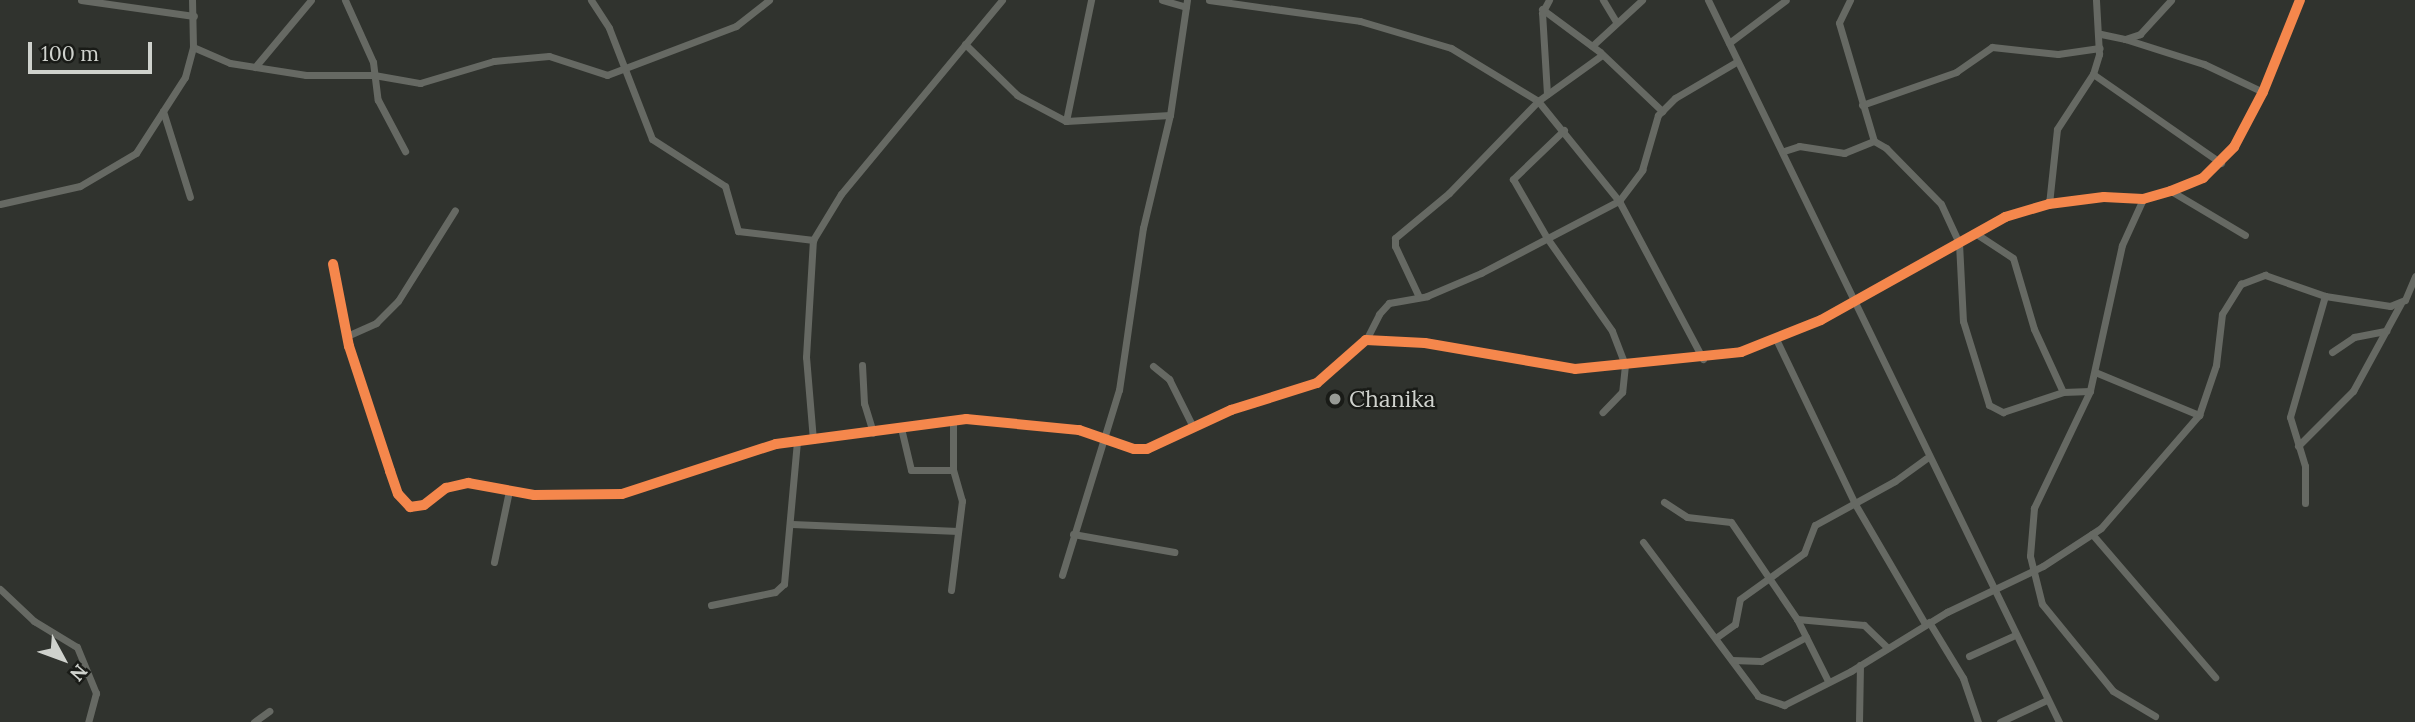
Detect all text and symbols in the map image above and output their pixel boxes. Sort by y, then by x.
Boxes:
scale bar [32,28,156,72]
text: 100 m [41,40,99,67]
place label: Chanika [1349,385,1435,413]
marker: Chanika [1327,391,1343,407]
north arrow [28,624,98,694]
text: N [65,659,93,686]

